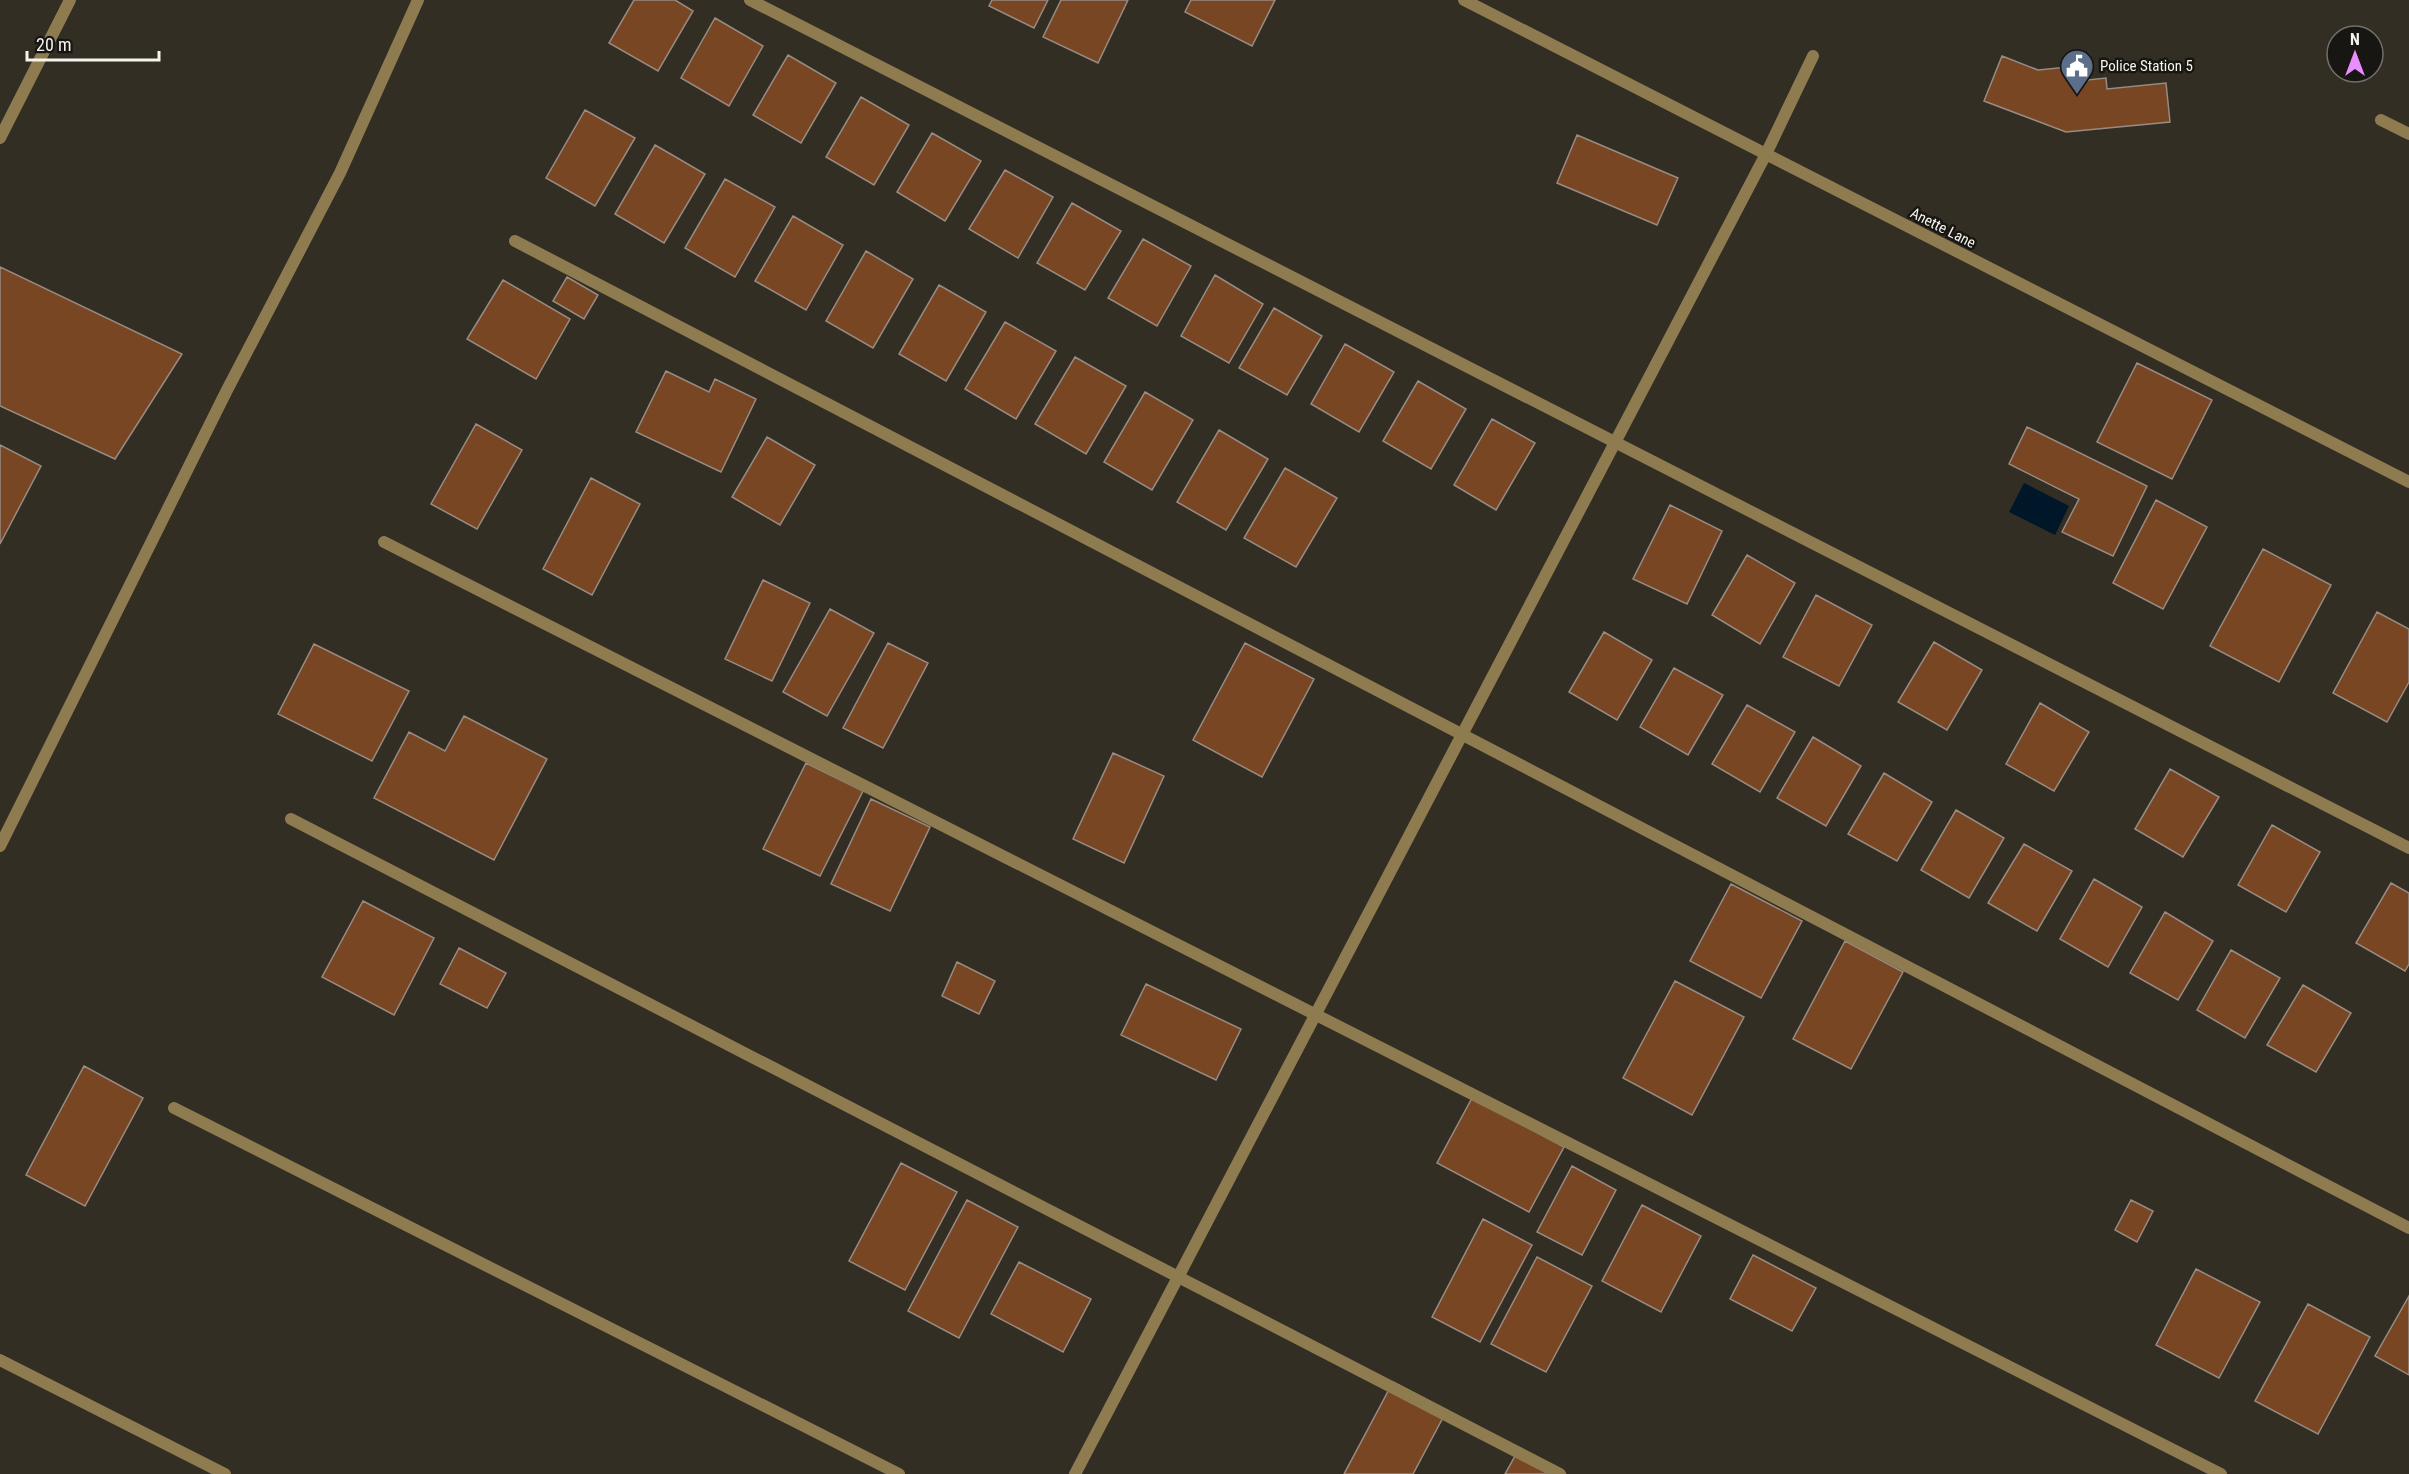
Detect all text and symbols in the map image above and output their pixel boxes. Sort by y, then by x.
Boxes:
scale bar [27,24,159,62]
north arrow [2325,24,2385,84]
text: N [2350,30,2360,49]
text: 20 m [36,34,71,55]
public building icon: Police Station 5 [2059,48,2095,95]
place label: Police Station 5 [2100,57,2193,75]
street label: Anette Lane [1907,204,1979,252]

